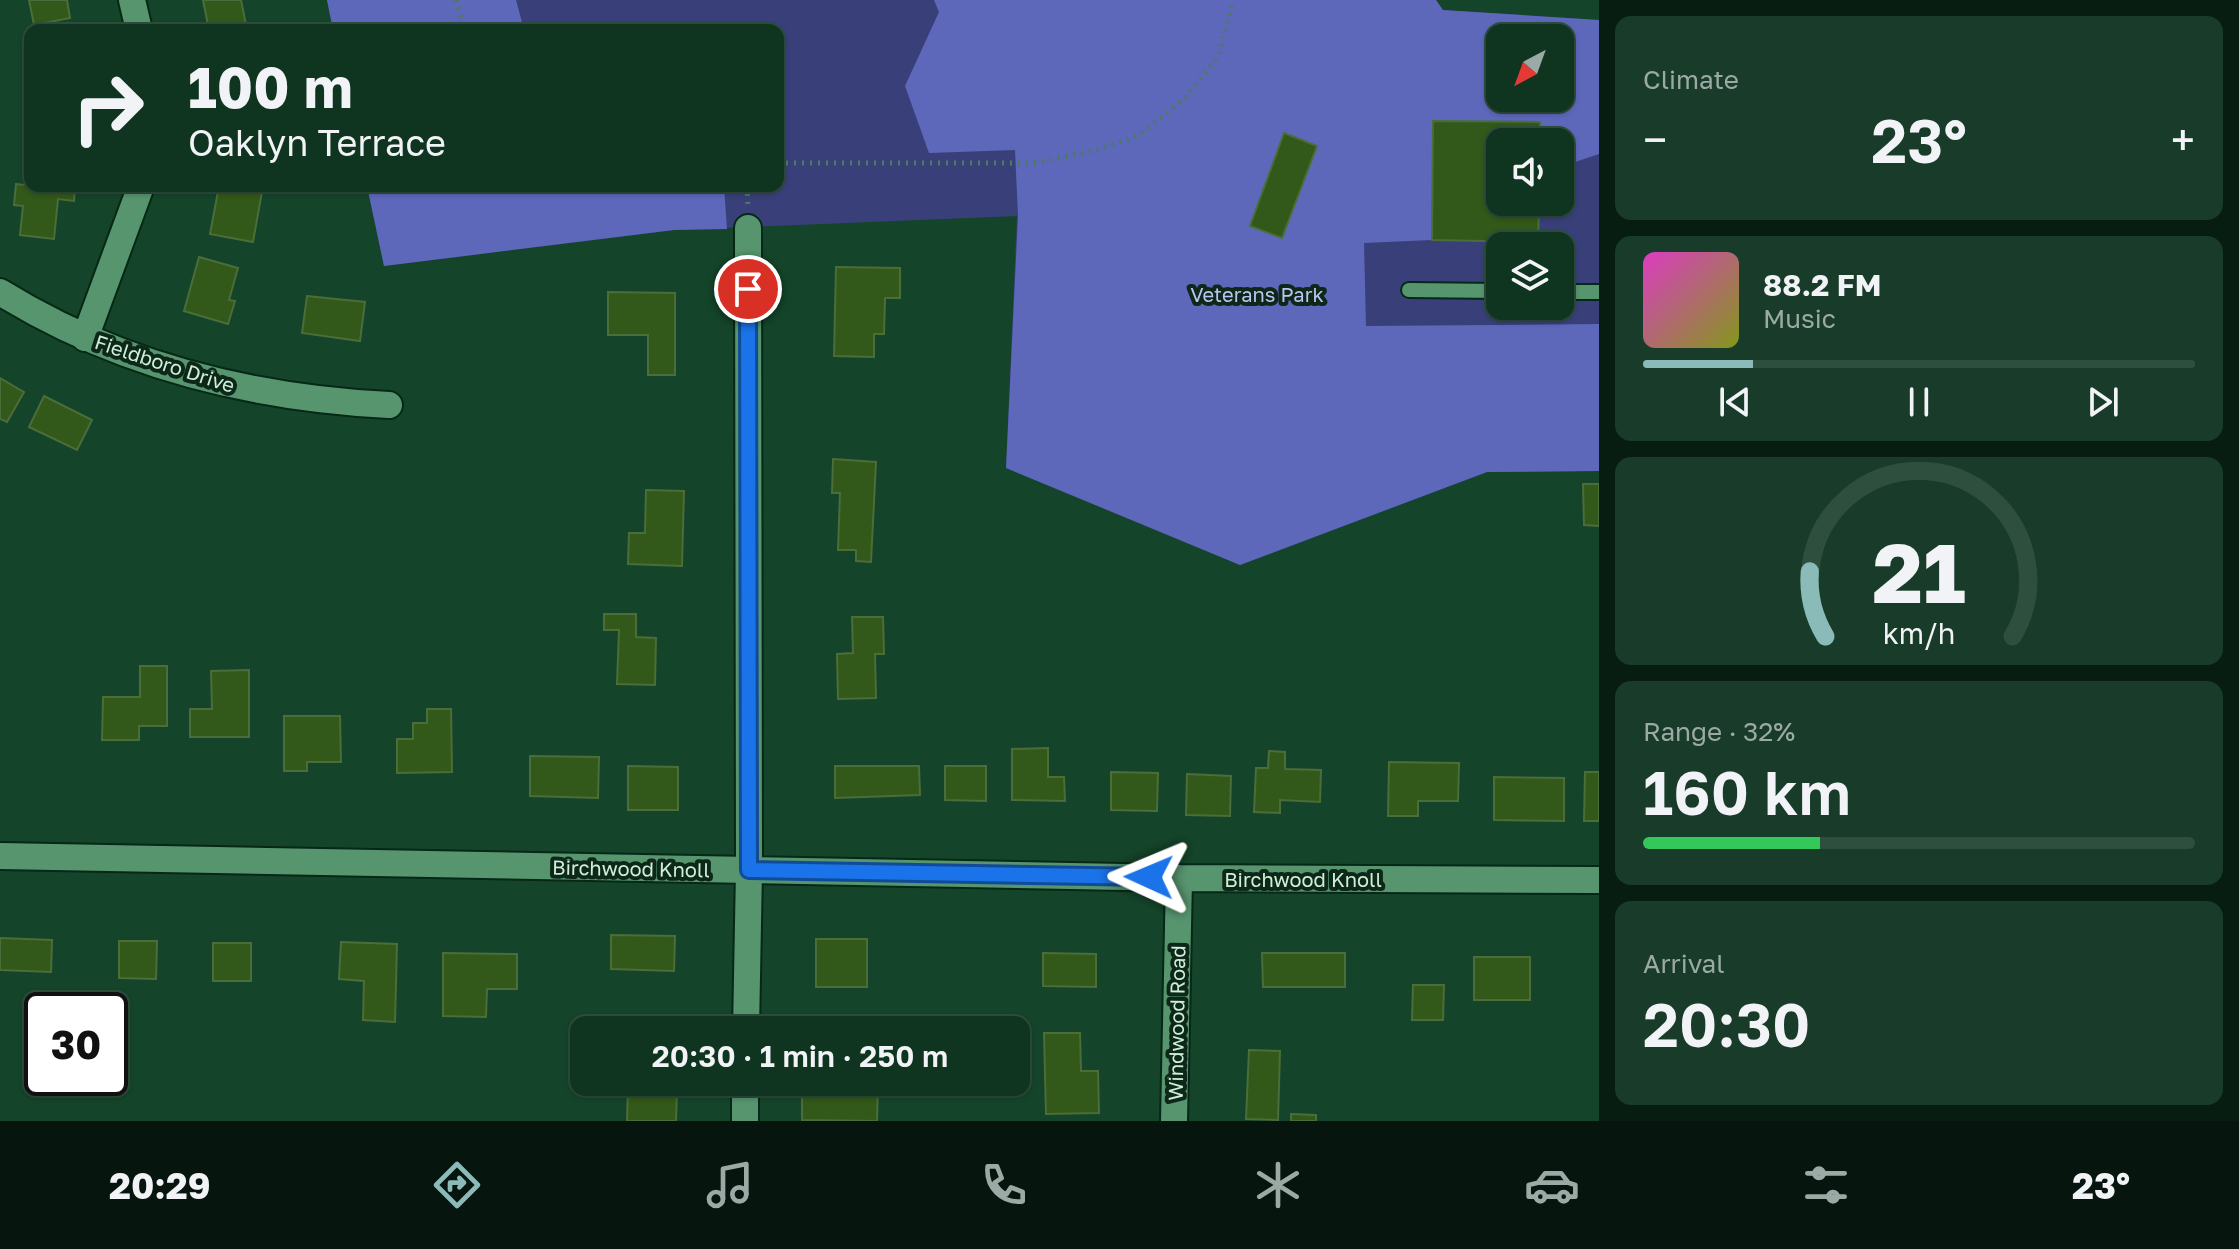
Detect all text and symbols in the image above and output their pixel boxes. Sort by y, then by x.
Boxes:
north arrow [1486,24,1574,112]
map controls [1486,24,1574,320]
text: 100 m [188,53,353,120]
icon: right [56,56,160,160]
text: Climate [1643,64,1739,95]
text: 23° [1871,104,1967,176]
text: − [1643,113,1667,166]
text: + [2171,113,2195,166]
text: Oaklyn Terrace [188,121,446,164]
button: sound [1486,128,1574,216]
button: layers [1486,232,1574,320]
pin [714,255,782,323]
icon: arrive [726,267,770,311]
text: 88.2 FM [1763,267,1881,303]
park label: Veterans Park [1190,282,1324,306]
text: Music [1763,303,1836,334]
street label: Fieldboro Drive [92,329,238,397]
icon: previous [1713,380,1757,424]
icon: pause [1897,380,1941,424]
icon: next [2081,380,2125,424]
text: 21 [1872,520,1966,620]
text: km/h [1883,616,1955,650]
text: Range · 32% [1643,716,1795,747]
text: 160 km [1643,756,1851,828]
position arrow [1107,835,1191,919]
street label: Birchwood Knoll [552,855,710,881]
street label: Birchwood Knoll [1224,867,1382,891]
street label: Windwood Road [1163,945,1189,1101]
text: Arrival [1643,948,1724,979]
text: 20:30 [1643,988,1810,1060]
speed limit sign: 30 [24,992,128,1096]
text: 20:30 · 1 min · 250 m [652,1038,948,1074]
icon: directions [429,1157,485,1213]
icon: music [702,1157,758,1213]
icon: phone [976,1157,1032,1213]
icon: climate [1250,1157,1306,1213]
icon: car [1524,1157,1580,1213]
icon: filters [1798,1157,1854,1213]
text: 20:29 [109,1164,211,1207]
text: 23° [2072,1164,2130,1207]

